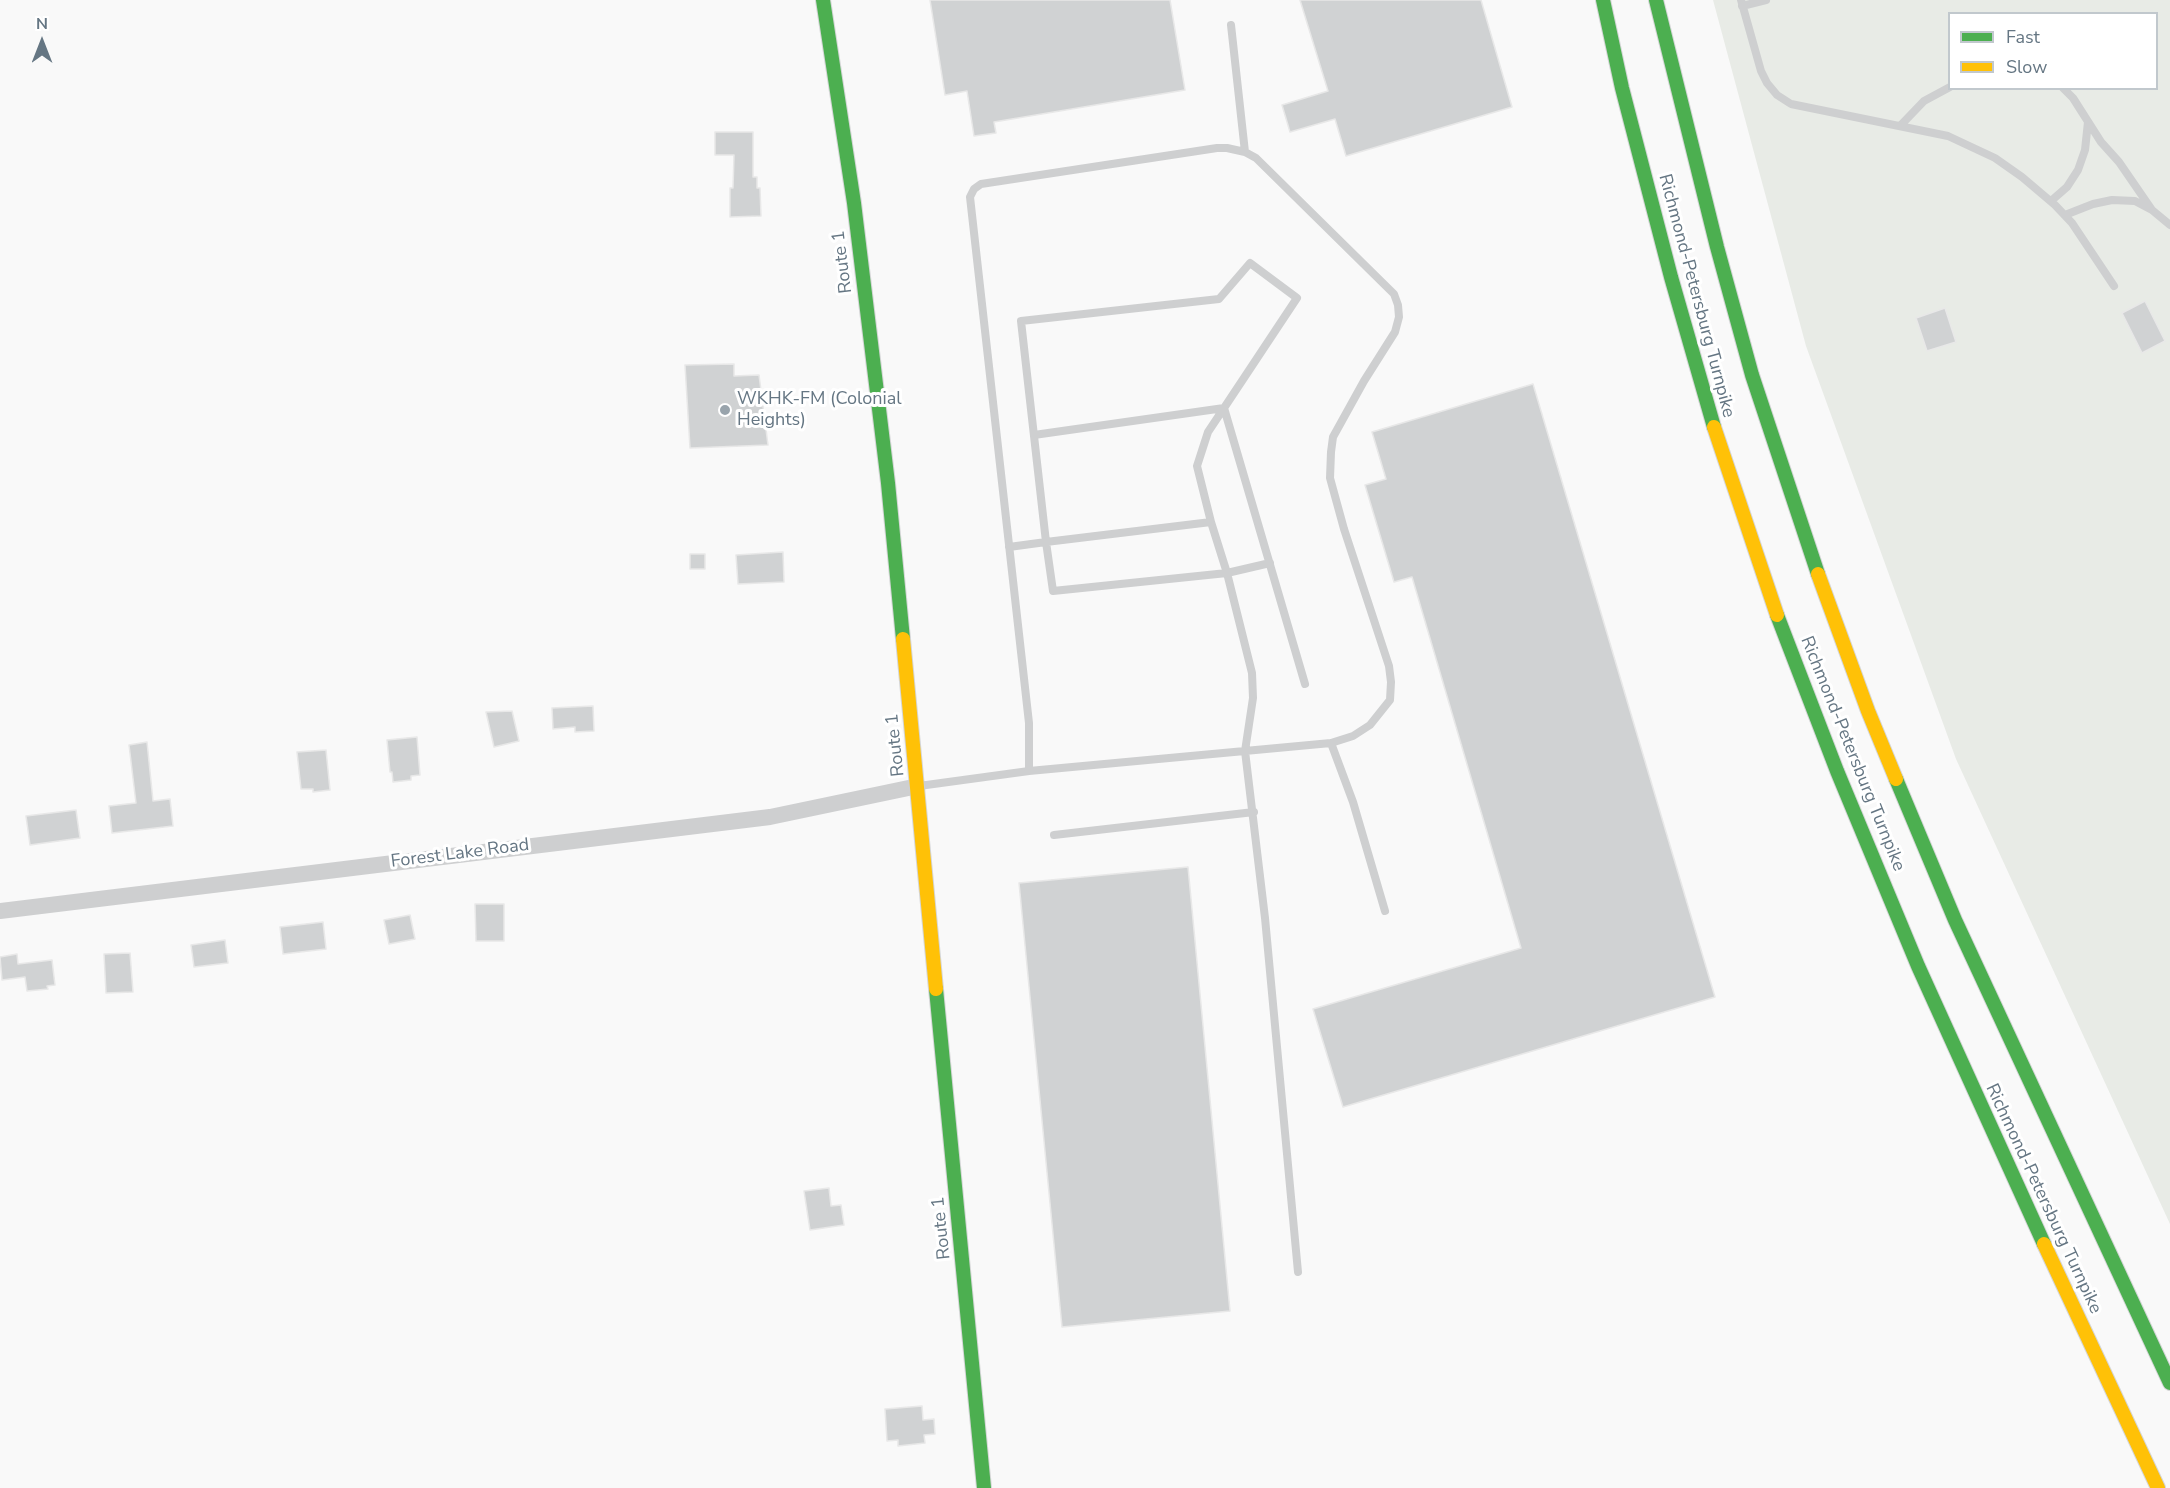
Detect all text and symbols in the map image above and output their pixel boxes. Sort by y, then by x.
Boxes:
north arrow [12,12,72,72]
legend [1948,12,2158,90]
text: N [36,13,48,35]
text: Fast [2006,25,2040,49]
text: Slow [2006,55,2047,79]
street label: Richmond-Petersburg Turnpike [1653,172,1739,420]
street label: Route 1 [828,229,858,295]
place label: WKHK-FM (Colonial Heights) [737,389,902,432]
marker: WKHK-FM (Colonial Heights) [718,403,732,417]
street label: Richmond-Petersburg Turnpike [1795,633,1909,875]
street label: Route 1 [882,712,910,778]
street label: Forest Lake Road [390,835,530,873]
street label: Richmond-Petersburg Turnpike [1980,1081,2106,1317]
street label: Route 1 [928,1195,956,1261]

